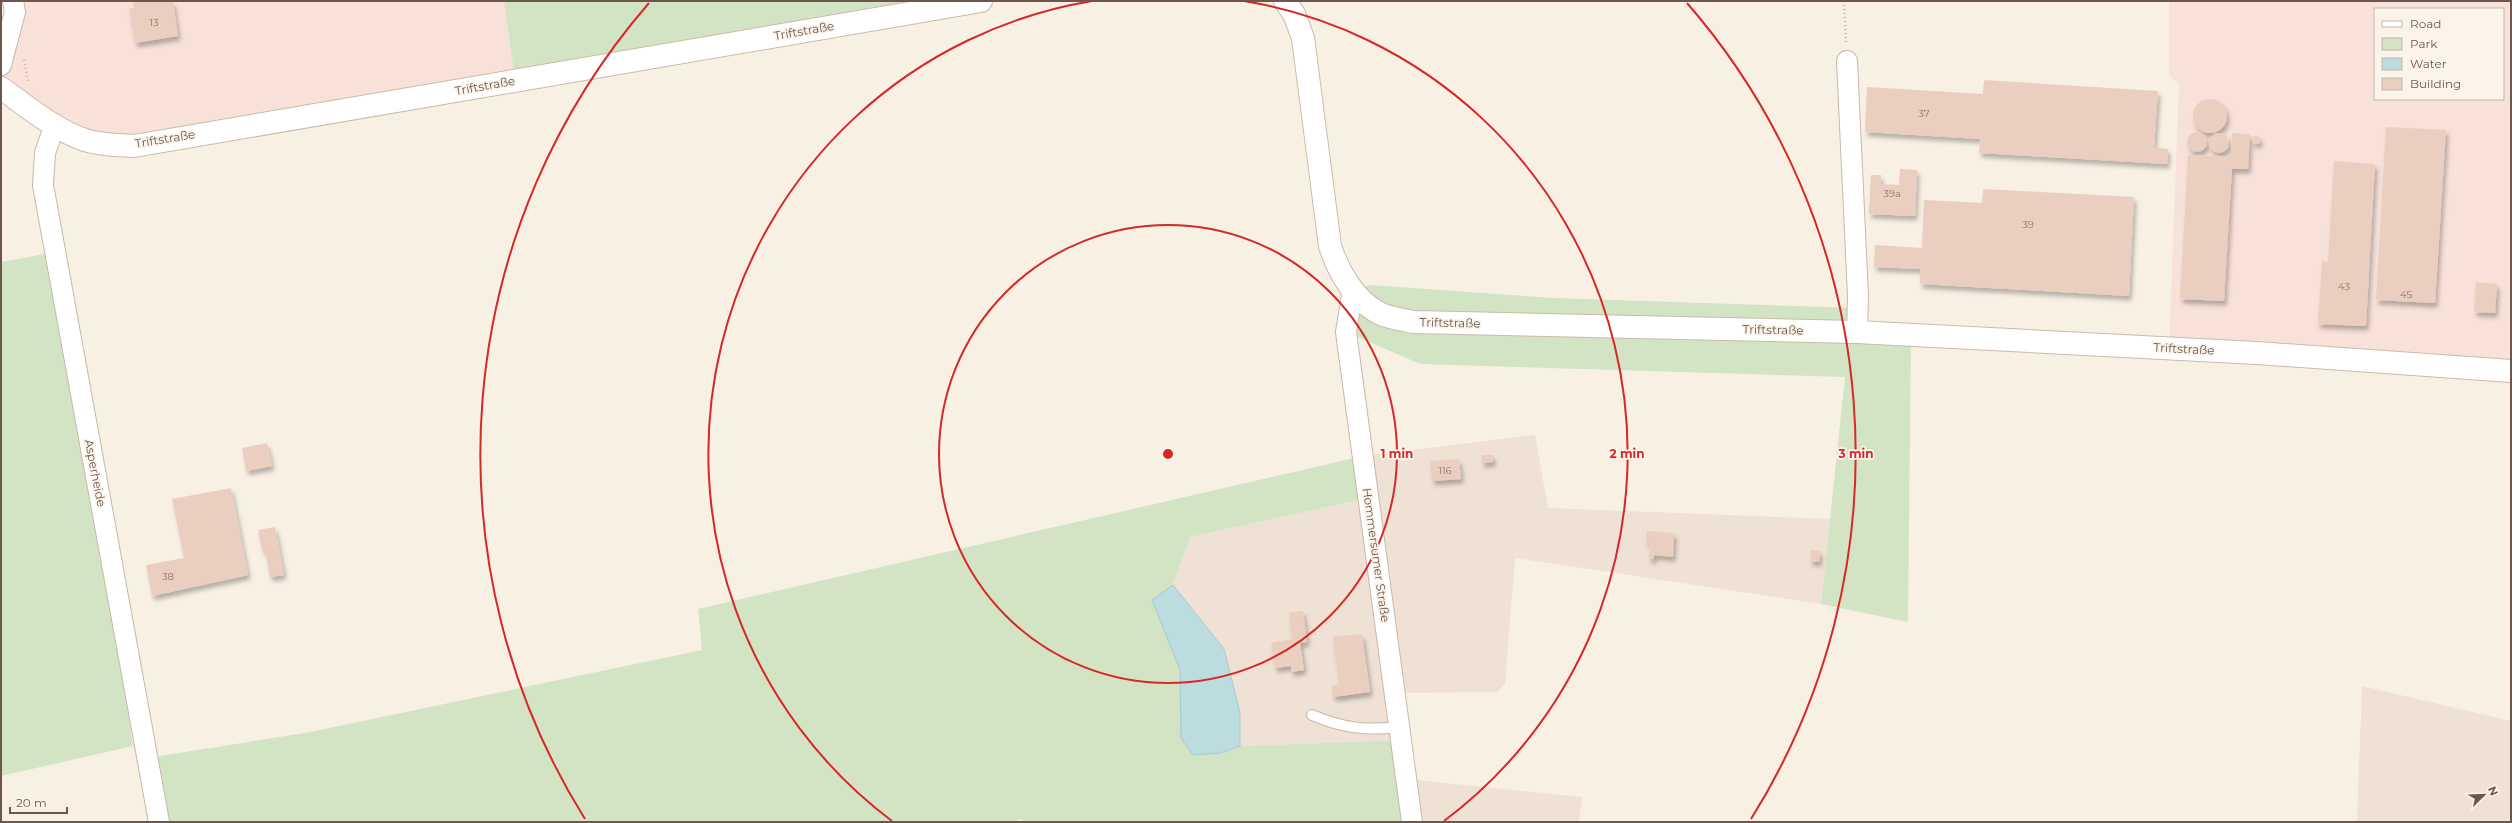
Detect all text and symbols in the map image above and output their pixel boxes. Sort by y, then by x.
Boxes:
legend [2374,8,2504,100]
house number: 13 [149,16,159,29]
text: Road [2410,16,2441,31]
street label: Triftstraße [773,18,835,43]
text: Park [2410,36,2438,51]
text: Water [2410,56,2447,71]
street label: Triftstraße [454,73,516,98]
text: Building [2410,76,2461,91]
house number: 37 [1918,107,1930,120]
street label: Triftstraße [134,126,196,151]
house number: 39a [1883,187,1901,200]
house number: 39 [2022,218,2034,231]
house number: 43 [2338,280,2350,293]
house number: 45 [2400,288,2412,301]
street label: Triftstraße [1419,314,1481,331]
street label: Triftstraße [1742,321,1804,338]
street label: Triftstraße [2153,339,2215,358]
street label: Asperheide [82,438,109,508]
text: 1 min [1381,446,1413,461]
text: 2 min [1610,446,1644,461]
text: 3 min [1838,446,1874,461]
centre of rings [1161,447,1175,461]
house number: 116 [1438,464,1452,477]
street label: Hommersumer Straße [1360,487,1393,623]
house number: 38 [162,570,174,583]
north arrow [2464,775,2504,815]
text: N [2485,784,2501,798]
scale bar [10,789,67,815]
text: 20 m [16,795,47,810]

